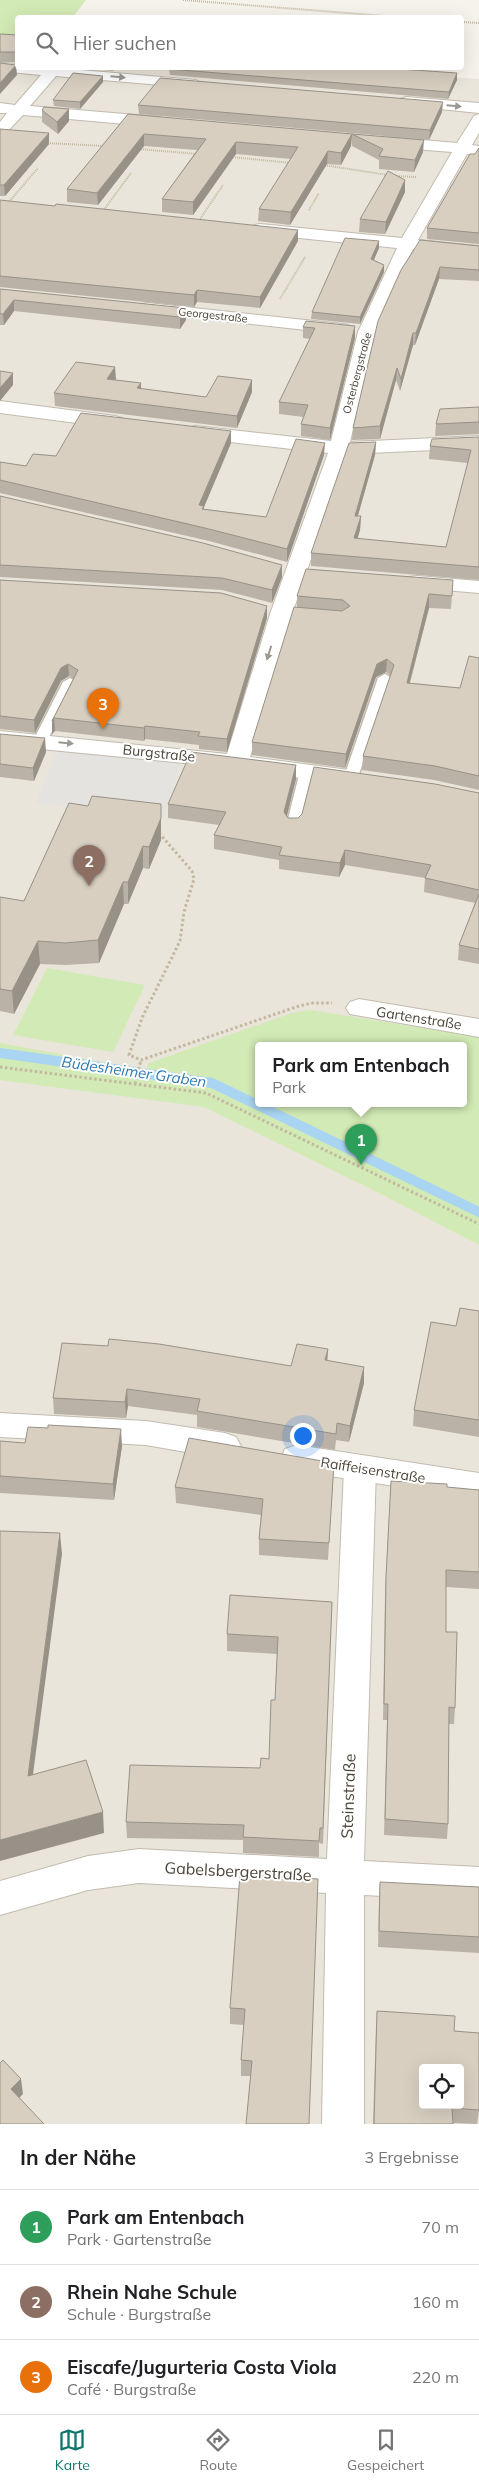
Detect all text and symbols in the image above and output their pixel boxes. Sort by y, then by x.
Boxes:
search box [15,15,464,70]
icon: search [33,29,61,57]
text: Hier suchen [73,31,177,55]
one-way arrow [110,74,126,82]
one-way arrow [446,102,462,110]
street label: Georgestraße [178,304,248,326]
street label: Osterbergstraße [339,331,375,415]
one-way arrow [265,646,273,661]
pin: 3 [87,688,119,729]
one-way arrow [58,739,74,747]
street label: Burgstraße [122,740,196,766]
pin: 2 [73,845,105,886]
street label: Gartenstraße [375,1002,463,1034]
popup [255,1042,467,1107]
water label: Büdesheimer Graben [60,1052,208,1091]
text: Park am Entenbach [272,1053,450,1077]
text: Park [272,1077,306,1097]
pin: 1 [345,1124,377,1165]
your location [290,1423,316,1449]
street label: Raiffeisenstraße [319,1453,427,1487]
street label: Steinstraße [337,1753,359,1839]
street label: Gabelsbergerstraße [164,1857,312,1885]
map controls [419,2064,464,2109]
button: locate [419,2064,464,2109]
text: In der Nähe [20,2144,136,2170]
text: 3 Ergebnisse [364,2147,459,2167]
text: Park am Entenbach [67,2205,245,2229]
text: 1 [31,2217,41,2237]
text: 70 m [422,2217,459,2237]
text: Park · Gartenstraße [67,2229,212,2249]
text: Rhein Nahe Schule [67,2280,237,2304]
text: 2 [31,2292,41,2312]
text: 160 m [412,2292,459,2312]
text: Schule · Burgstraße [67,2304,211,2324]
text: Eiscafe/Jugurteria Costa Viola [67,2355,337,2379]
text: 3 [31,2367,41,2387]
text: 220 m [412,2367,459,2387]
text: Café · Burgstraße [67,2379,196,2399]
tab: Karte [55,2426,90,2474]
tab: Route [199,2426,237,2474]
tab: Gespeichert [347,2426,424,2474]

